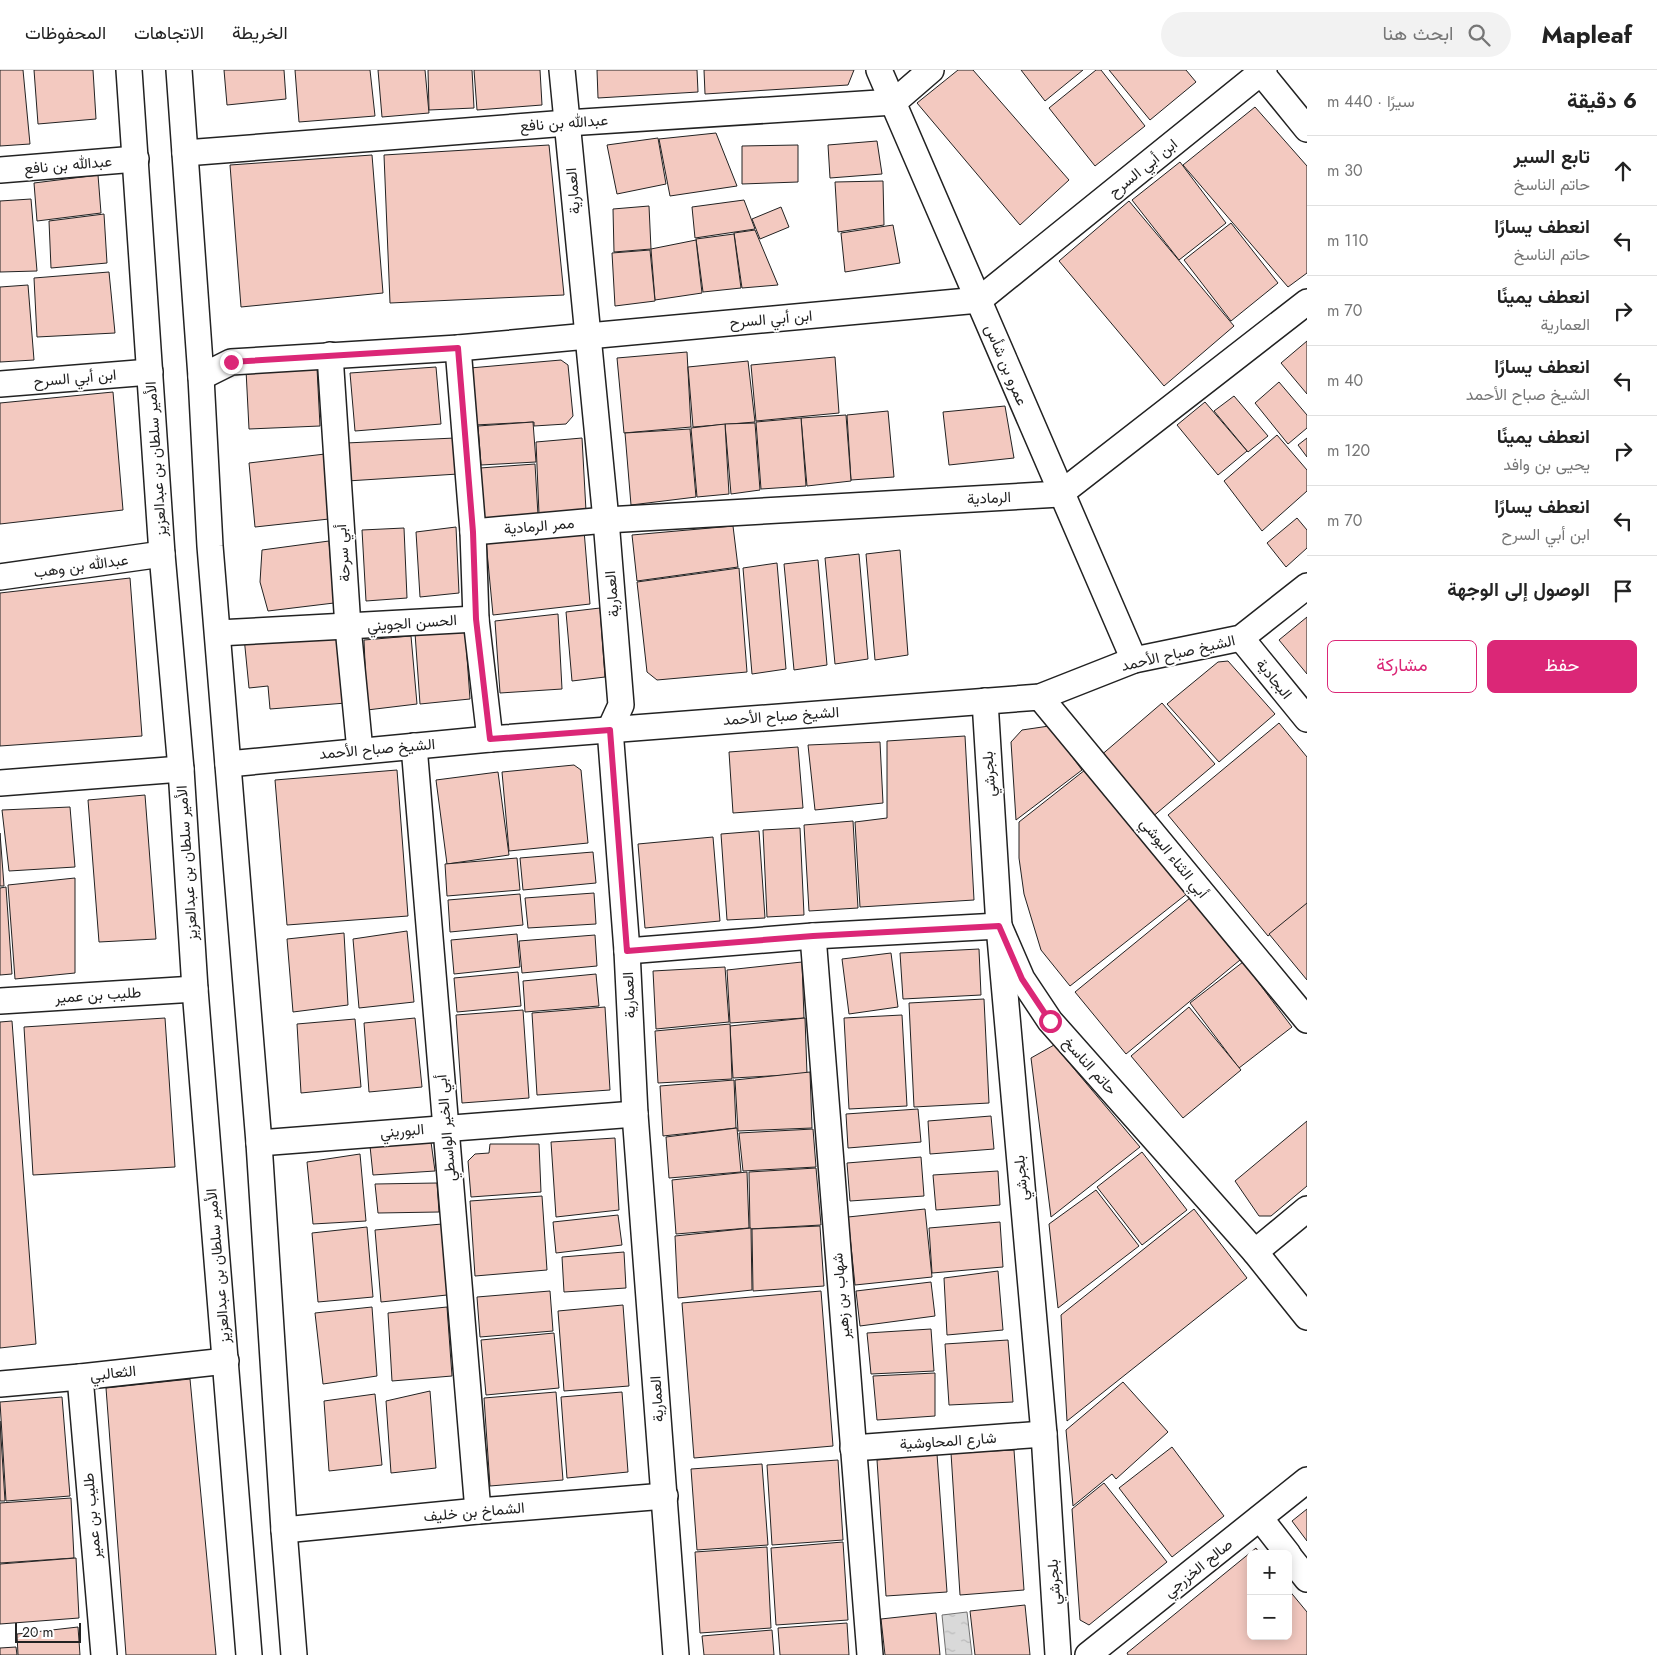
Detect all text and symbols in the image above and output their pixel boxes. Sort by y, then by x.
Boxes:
search box [1161,12,1511,57]
text: Mapleaf [1541,17,1632,52]
text: المحفوظات [25,20,106,46]
text: الاتجاهات [134,20,204,46]
text: الخريطة [232,20,288,46]
text: ابحث هنا [1383,20,1453,47]
icon: search [1465,21,1493,49]
text: 6 دقيقة [1567,86,1637,116]
text: سيرًا · 440 m [1327,90,1415,113]
street label: عبدالله بن نافع [519,109,609,137]
street label: ابن أبي السرح [1104,133,1183,204]
text: تابع السير [1513,143,1590,170]
street label: عبدالله بن نافع [23,150,113,180]
icon: ahead [1609,157,1637,185]
text: 30 m [1327,159,1363,182]
street label: العمارية [560,167,586,215]
text: حاتم الناسخ [1514,173,1590,196]
text: انعطف يسارًا [1494,213,1590,240]
icon: left [1609,227,1637,255]
text: 110 m [1327,229,1368,252]
text: حاتم الناسخ [1514,243,1590,266]
text: انعطف يمينًا [1497,283,1590,310]
icon: right [1609,297,1637,325]
text: 70 m [1327,299,1362,322]
street label: ابن أبي السرح [729,304,813,336]
text: العمارية [1540,313,1590,336]
street label: عمرو بن شأس [979,321,1033,409]
route end [220,351,243,374]
text: انعطف يسارًا [1494,353,1590,380]
street label: ابن أبي السرح [33,363,117,395]
icon: left [1609,367,1637,395]
text: 40 m [1327,369,1363,392]
street label: الأمير سلطان بن عبدالعزيز [140,381,172,538]
text: الشيخ صباح الأحمد [1466,383,1590,406]
text: انعطف يمينًا [1497,423,1590,450]
icon: right [1609,437,1637,465]
text: 120 m [1327,439,1370,462]
text: يحيى بن وافد [1503,453,1590,476]
street label: الرمادية [966,486,1012,510]
text: انعطف يسارًا [1494,493,1590,520]
icon: left [1609,507,1637,535]
text: 70 m [1327,509,1362,532]
street label: ممر الرمادية [503,512,575,540]
street label: أبي سرحة [330,523,358,583]
text: ابن أبي السرح [1501,523,1590,546]
street label: عبدالله بن وهب [32,548,130,584]
street label: العمارية [599,570,625,618]
text: الوصول إلى الوجهة [1447,576,1590,603]
icon: arrive [1609,577,1637,605]
street label: الحسن الجويني [366,609,458,639]
street label: الشيخ صباح الأحمد [1119,629,1237,677]
button: مشاركة [1327,640,1477,693]
button: حفظ [1487,640,1637,693]
street label: البجادية [1251,654,1297,704]
street label: الشيخ صباح الأحمد [722,701,840,731]
street label: الشيخ صباح الأحمد [318,733,436,765]
street label: بلجرشي [976,750,1004,798]
street label: الأمير سلطان بن عبدالعزيز [171,785,203,942]
street label: أبي الثناء البوشي [1133,813,1214,905]
street label: العمارية [617,971,641,1019]
street label: طليب بن عمير [53,981,142,1009]
route start [1039,1010,1062,1033]
street label: حاتم الناسخ [1058,1032,1122,1100]
street label: أبي الخير الواسطي [430,1073,464,1182]
street label: البوريني [379,1118,425,1146]
street label: بلجرشي [1008,1154,1036,1202]
street label: الأمير سلطان بن عبدالعزيز [200,1188,236,1345]
street label: شهاب بن زهير [826,1252,856,1341]
street label: الثعالبي [89,1360,137,1388]
street label: العمارية [644,1375,670,1423]
street label: شارع المحاوشية [899,1427,997,1455]
street label: طليب بن عمير [77,1472,107,1561]
street label: الشماخ بن خليف [422,1497,526,1527]
street label: صالح الخزرجي [1159,1533,1238,1604]
map controls [1247,1550,1292,1640]
button: + [1247,1550,1292,1595]
street label: بلجرشي [1041,1558,1069,1606]
button: − [1247,1595,1292,1640]
scale bar [15,1620,81,1643]
text: 20 m [22,1622,54,1642]

